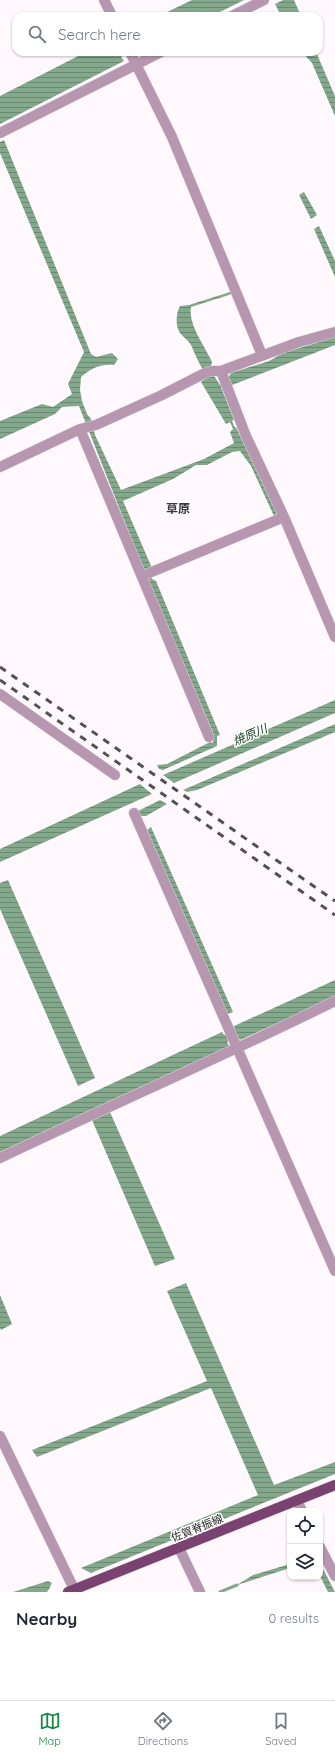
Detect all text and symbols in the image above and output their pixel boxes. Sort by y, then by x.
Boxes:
search box [12,12,323,56]
icon: search [26,23,48,45]
text: Search here [58,25,141,44]
district label: 草原 [166,501,190,516]
water label: 焼原川 [230,720,271,748]
map controls [287,1508,323,1580]
button: locate [287,1508,323,1544]
street label: 佐賀脊振線 [169,1511,225,1545]
button: layers [287,1544,323,1580]
text: Nearby [16,1608,77,1629]
text: 0 results [268,1610,319,1626]
tab: Map [38,1710,61,1748]
tab: Directions [138,1710,188,1748]
tab: Saved [265,1710,297,1748]

